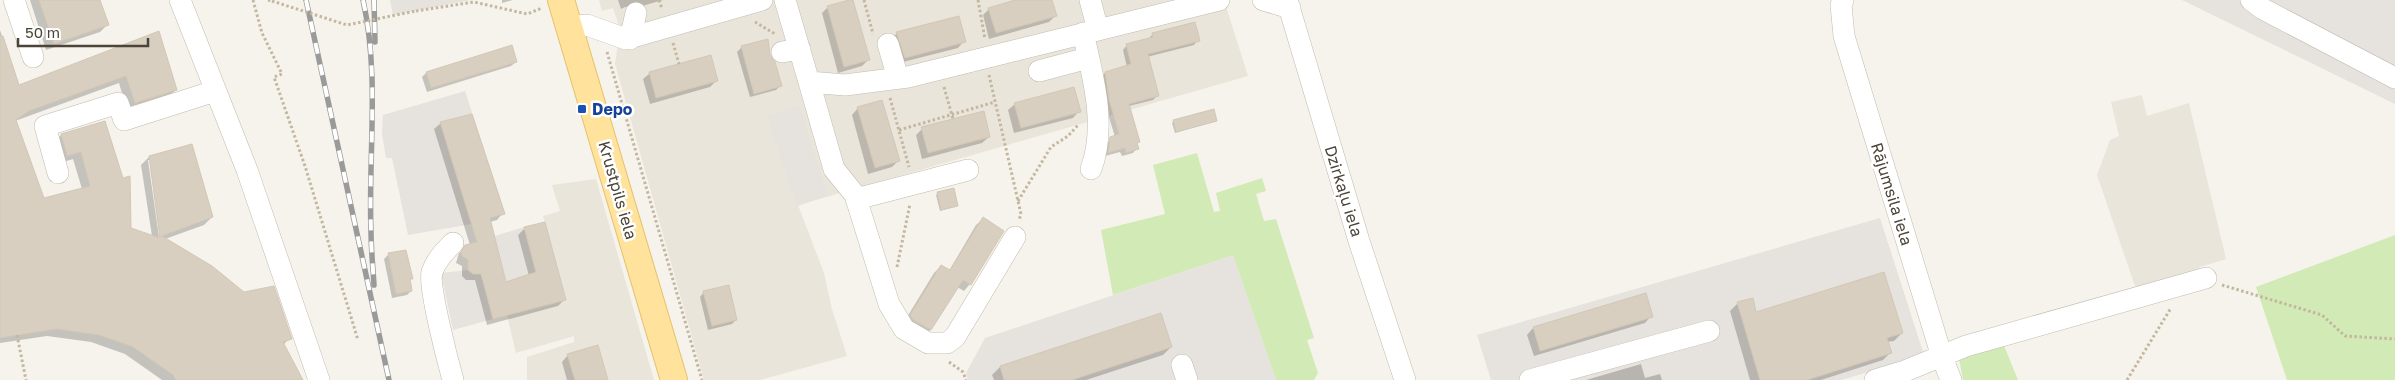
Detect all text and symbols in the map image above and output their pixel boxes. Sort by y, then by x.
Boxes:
scale bar [18,15,148,47]
text: 50 m [25,23,60,41]
place label: Depo [592,99,633,119]
marker: Depo [576,103,588,115]
street label: Krustpils iela [594,139,642,241]
street label: Rājumsila iela [1867,140,1917,248]
street label: Dzirkaļu iela [1321,143,1367,239]

